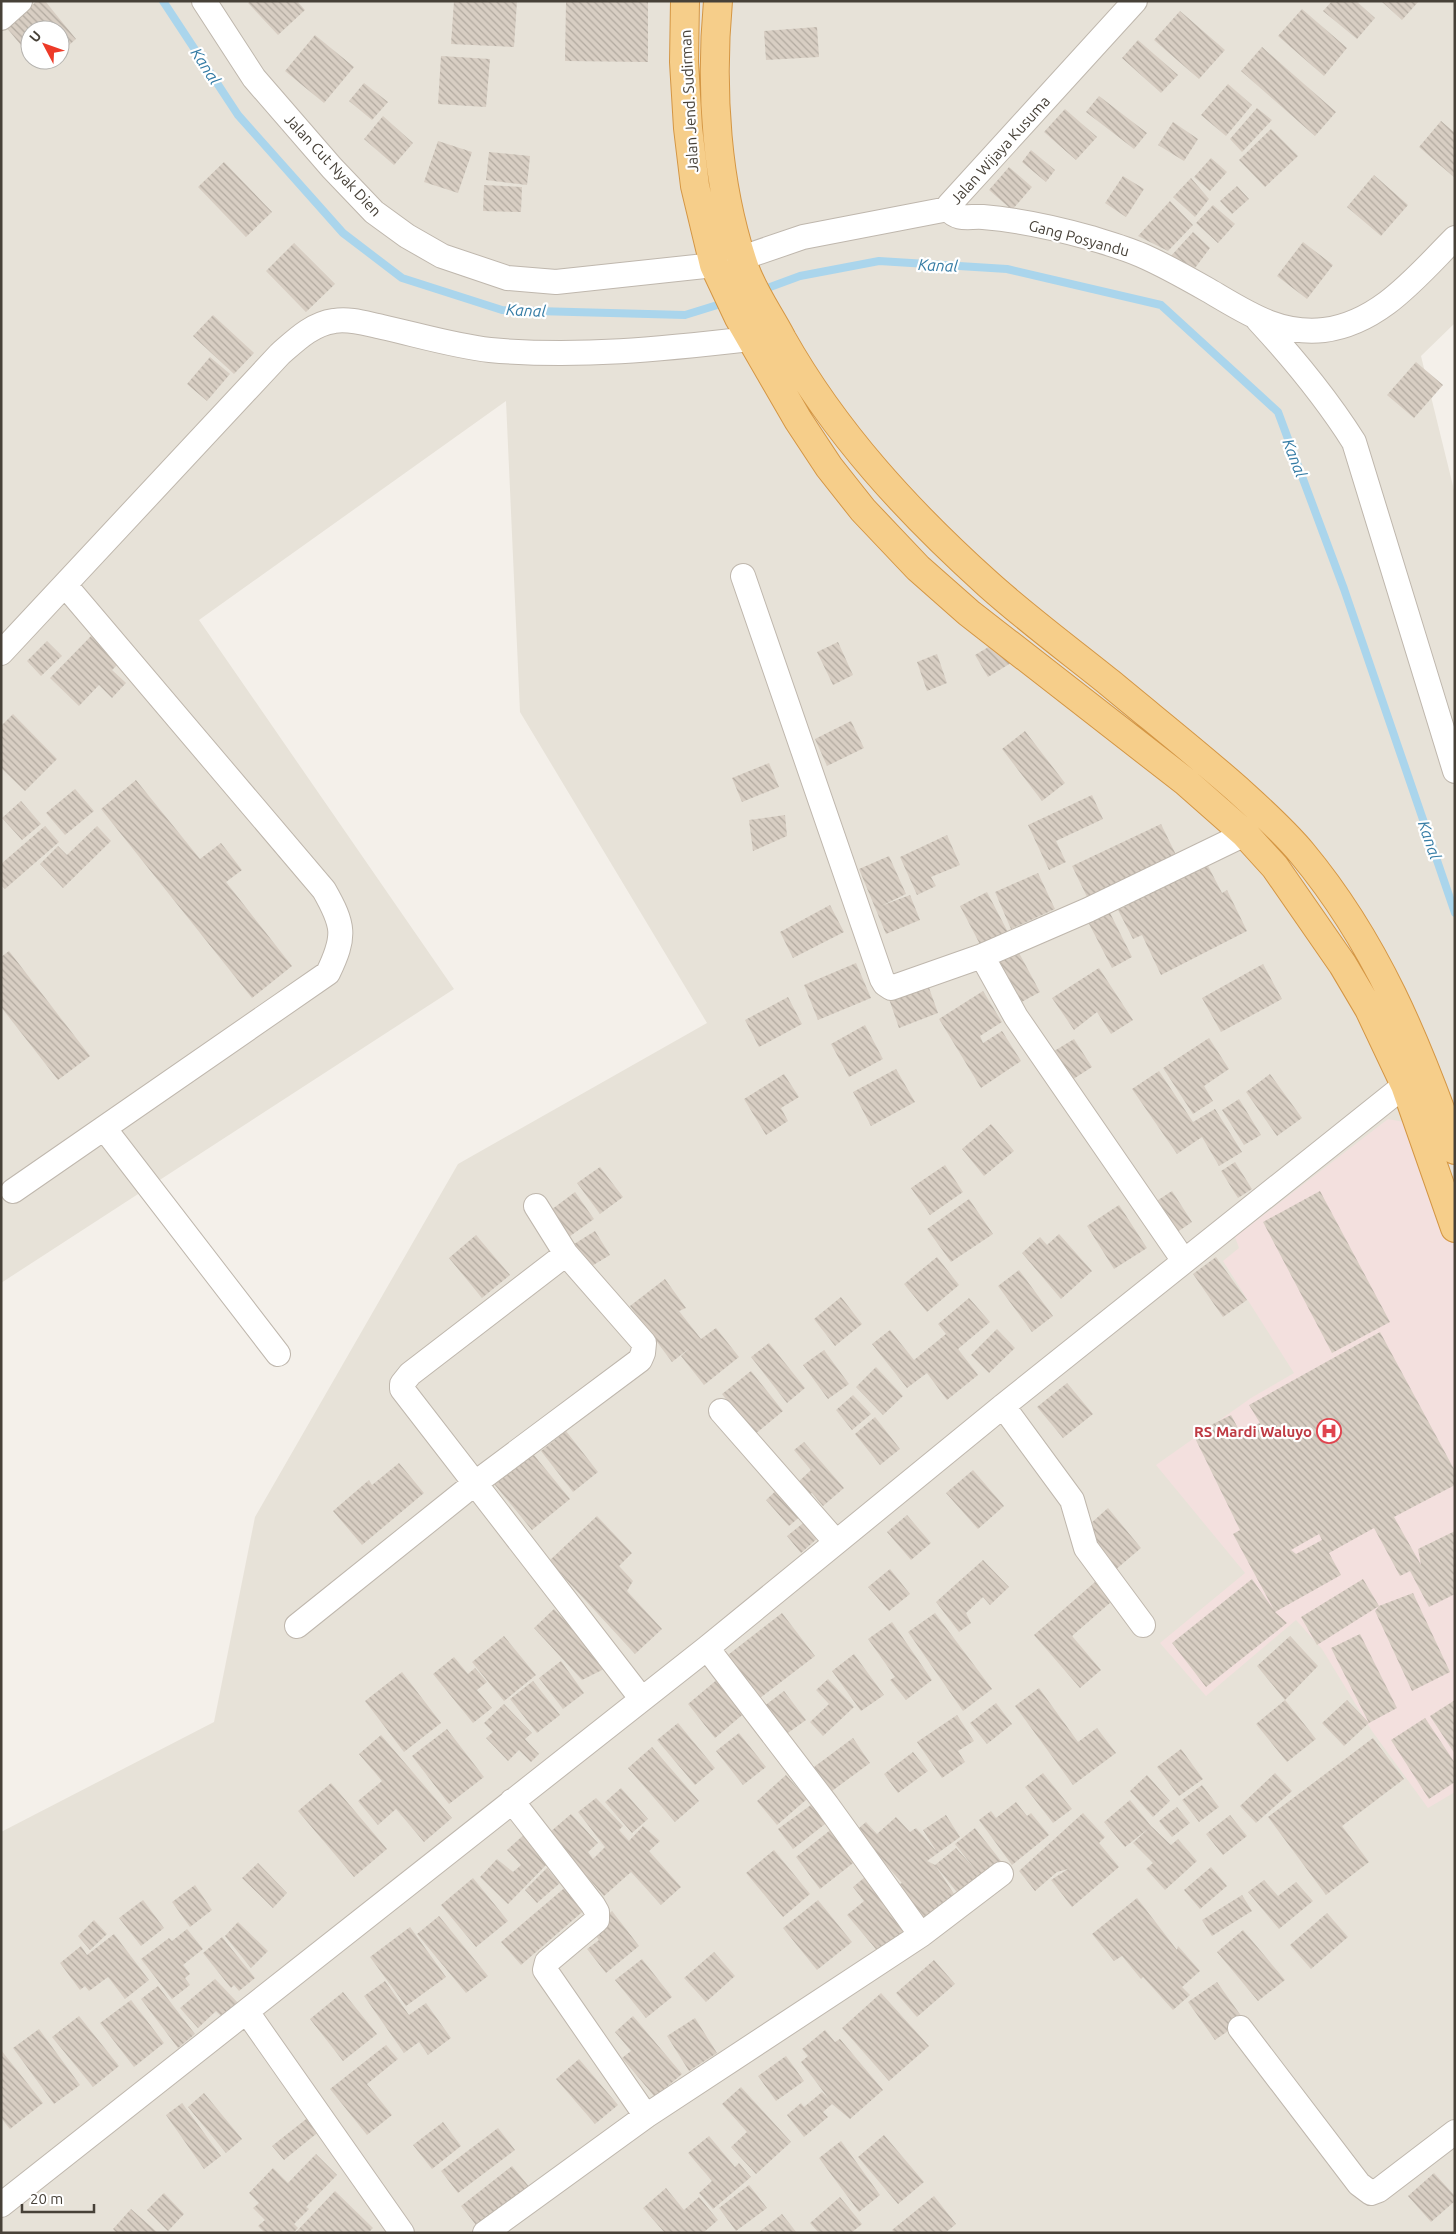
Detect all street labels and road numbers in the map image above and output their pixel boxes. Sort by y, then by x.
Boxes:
street label: Jalan Jend. Sudirman [677,29,701,173]
street label: Jalan Wijaya Kusuma [947,92,1053,208]
street label: Jalan Cut Nyak Dien [281,110,385,220]
street label: Gang Posyandu [1027,216,1131,260]

